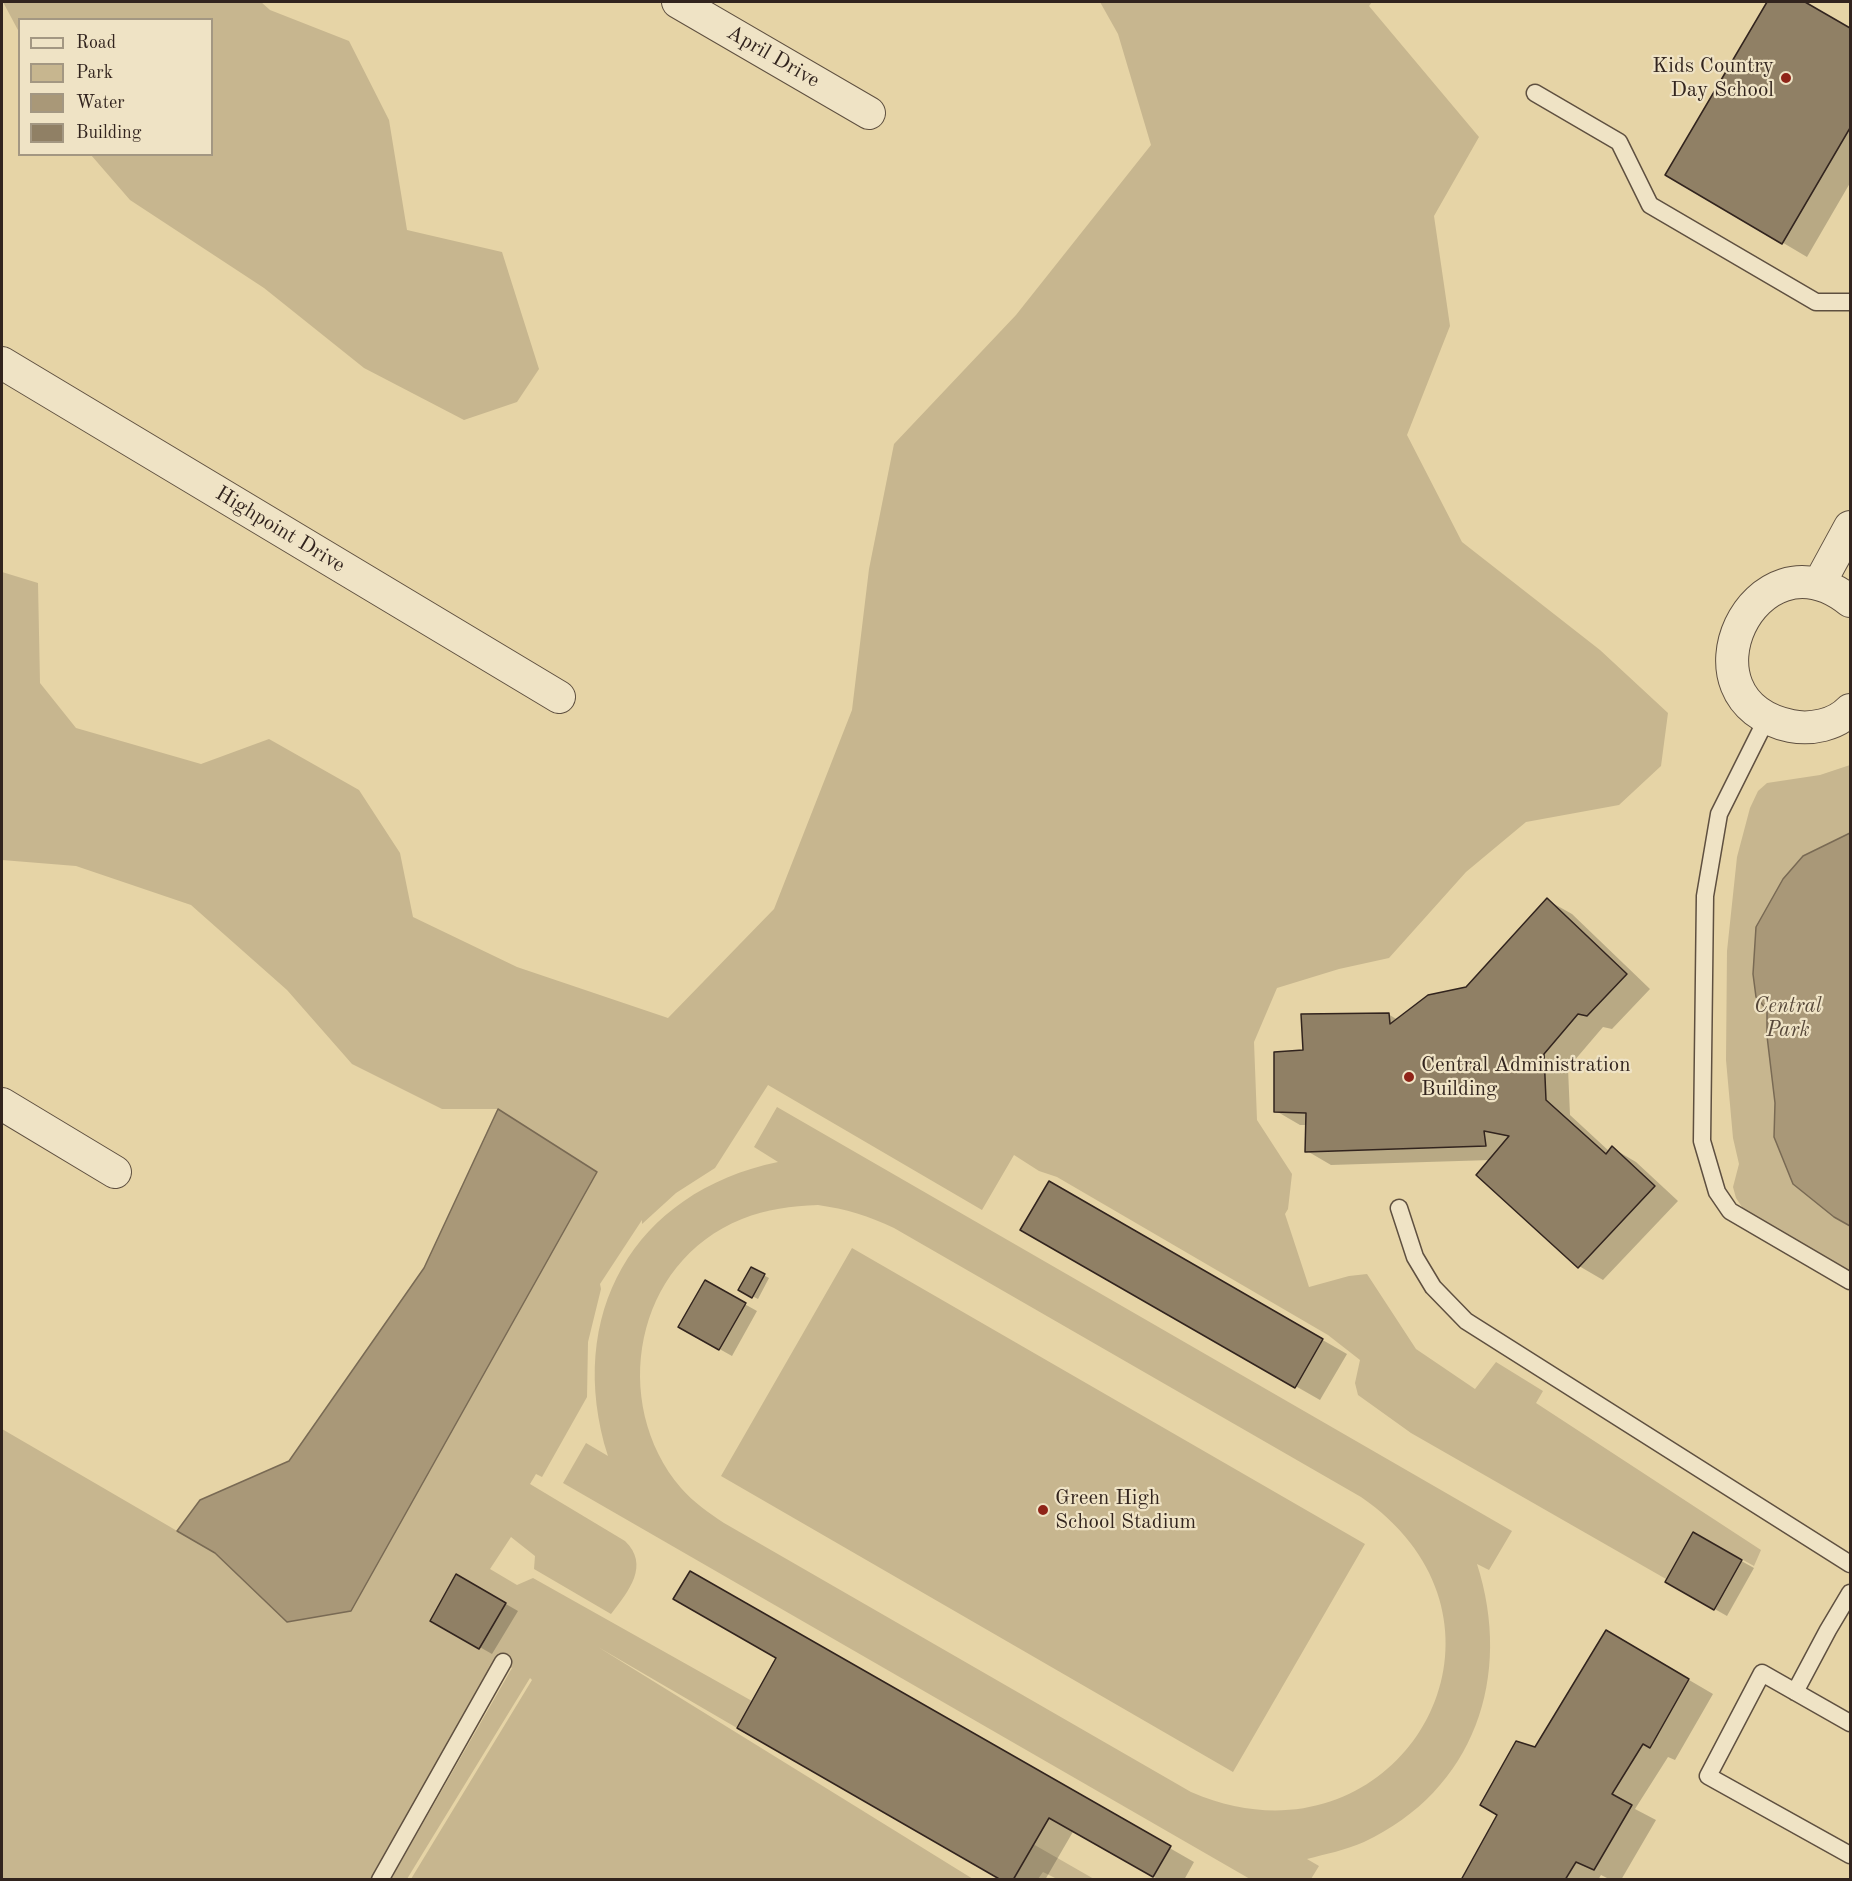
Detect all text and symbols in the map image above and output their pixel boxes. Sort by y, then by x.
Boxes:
legend [18,18,213,156]
street label: April Drive [722,20,824,94]
text: Road [76,34,116,52]
place label: Kids Country Day School [1652,53,1774,103]
text: Park [76,64,113,82]
marker: Kids Country Day School [1779,71,1793,85]
text: Water [76,94,125,112]
text: Building [76,124,141,142]
street label: Highpoint Drive [211,481,349,579]
park label: Central Park [1754,993,1822,1043]
place label: Central Administration Building [1421,1052,1631,1102]
marker: Central Administration Building [1402,1070,1416,1084]
place label: Green High School Stadium [1055,1485,1196,1535]
marker: Green High School Stadium [1036,1503,1050,1517]

